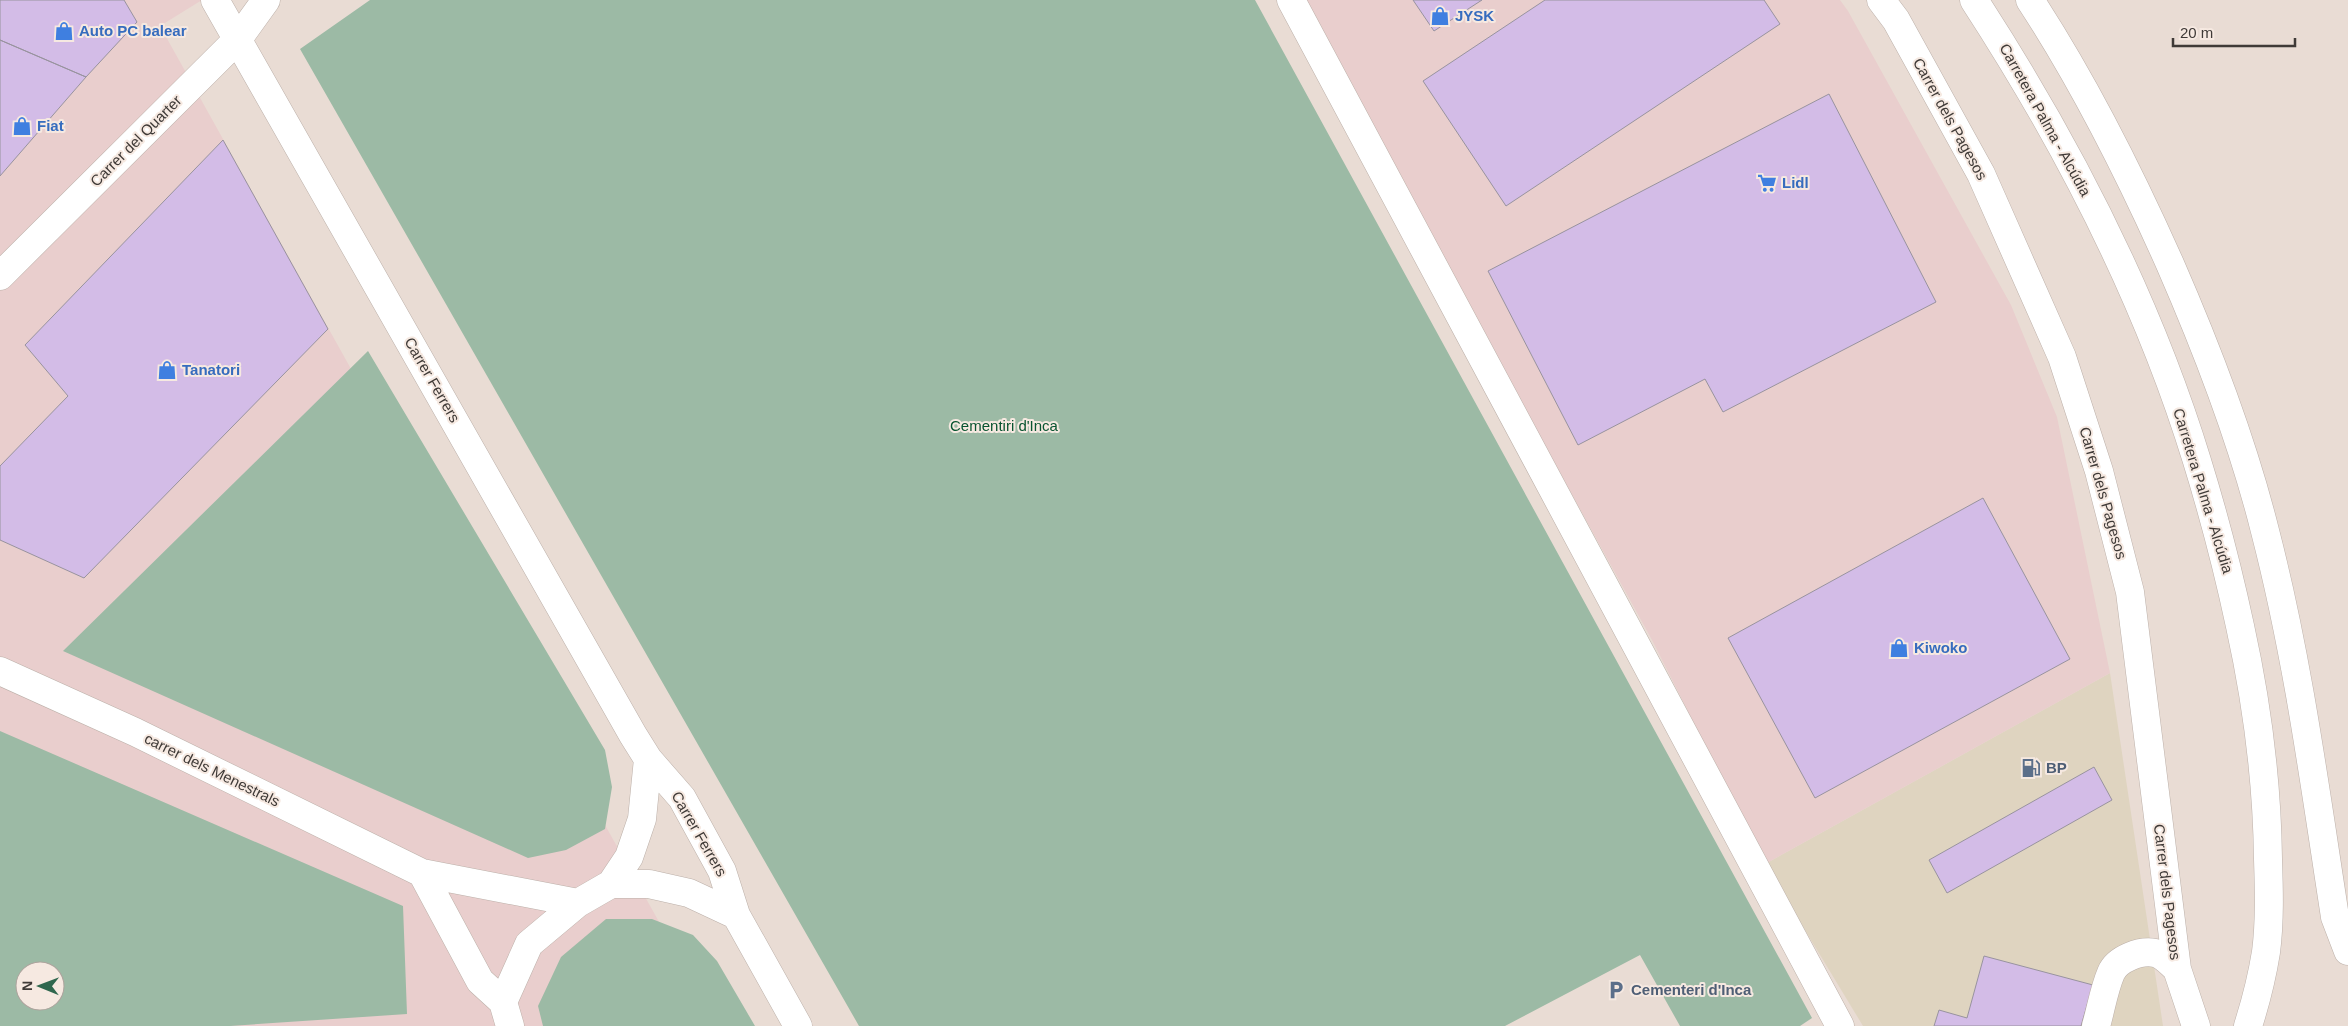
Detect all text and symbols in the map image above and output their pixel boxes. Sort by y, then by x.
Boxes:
shop icon: JYSK [1429,5,1451,27]
place label: JYSK [1455,7,1494,24]
scale bar [2173,15,2296,47]
shop icon: Auto PC balear [53,20,75,42]
place label: Auto PC balear [79,22,187,39]
text: 20 m [2180,24,2213,41]
street label: Carretera Palma - Alcúdia [1996,41,2095,200]
street label: Carrer dels Pagesos [1910,55,1991,183]
street label: Carrer del Quarter [87,92,185,190]
shop icon: Fiat [11,115,33,137]
place label: Fiat [37,117,64,134]
supermarket icon: Lidl [1756,172,1778,194]
place label: Lidl [1782,174,1809,191]
street label: Carrer Ferrers [401,334,464,425]
shop icon: Tanatori [156,359,178,381]
place label: Tanatori [182,361,240,378]
street label: Carretera Palma - Alcúdia [2170,406,2237,576]
park label: Cementiri d'Inca [950,417,1059,434]
street label: Carrer dels Pagesos [2076,425,2130,561]
shop icon: Kiwoko [1888,637,1910,659]
place label: Kiwoko [1914,639,1967,656]
street label: carrer dels Menestrals [142,729,283,810]
fuel station icon: BP [2020,757,2042,779]
place label: BP [2046,759,2067,776]
street label: Carrer Ferrers [668,788,731,879]
street label: Carrer dels Pagesos [2151,823,2184,961]
north arrow [15,961,65,1011]
parking icon: Cementeri d'Inca [1605,979,1627,1001]
text: N [19,981,35,991]
place label: Cementeri d'Inca [1631,981,1752,998]

